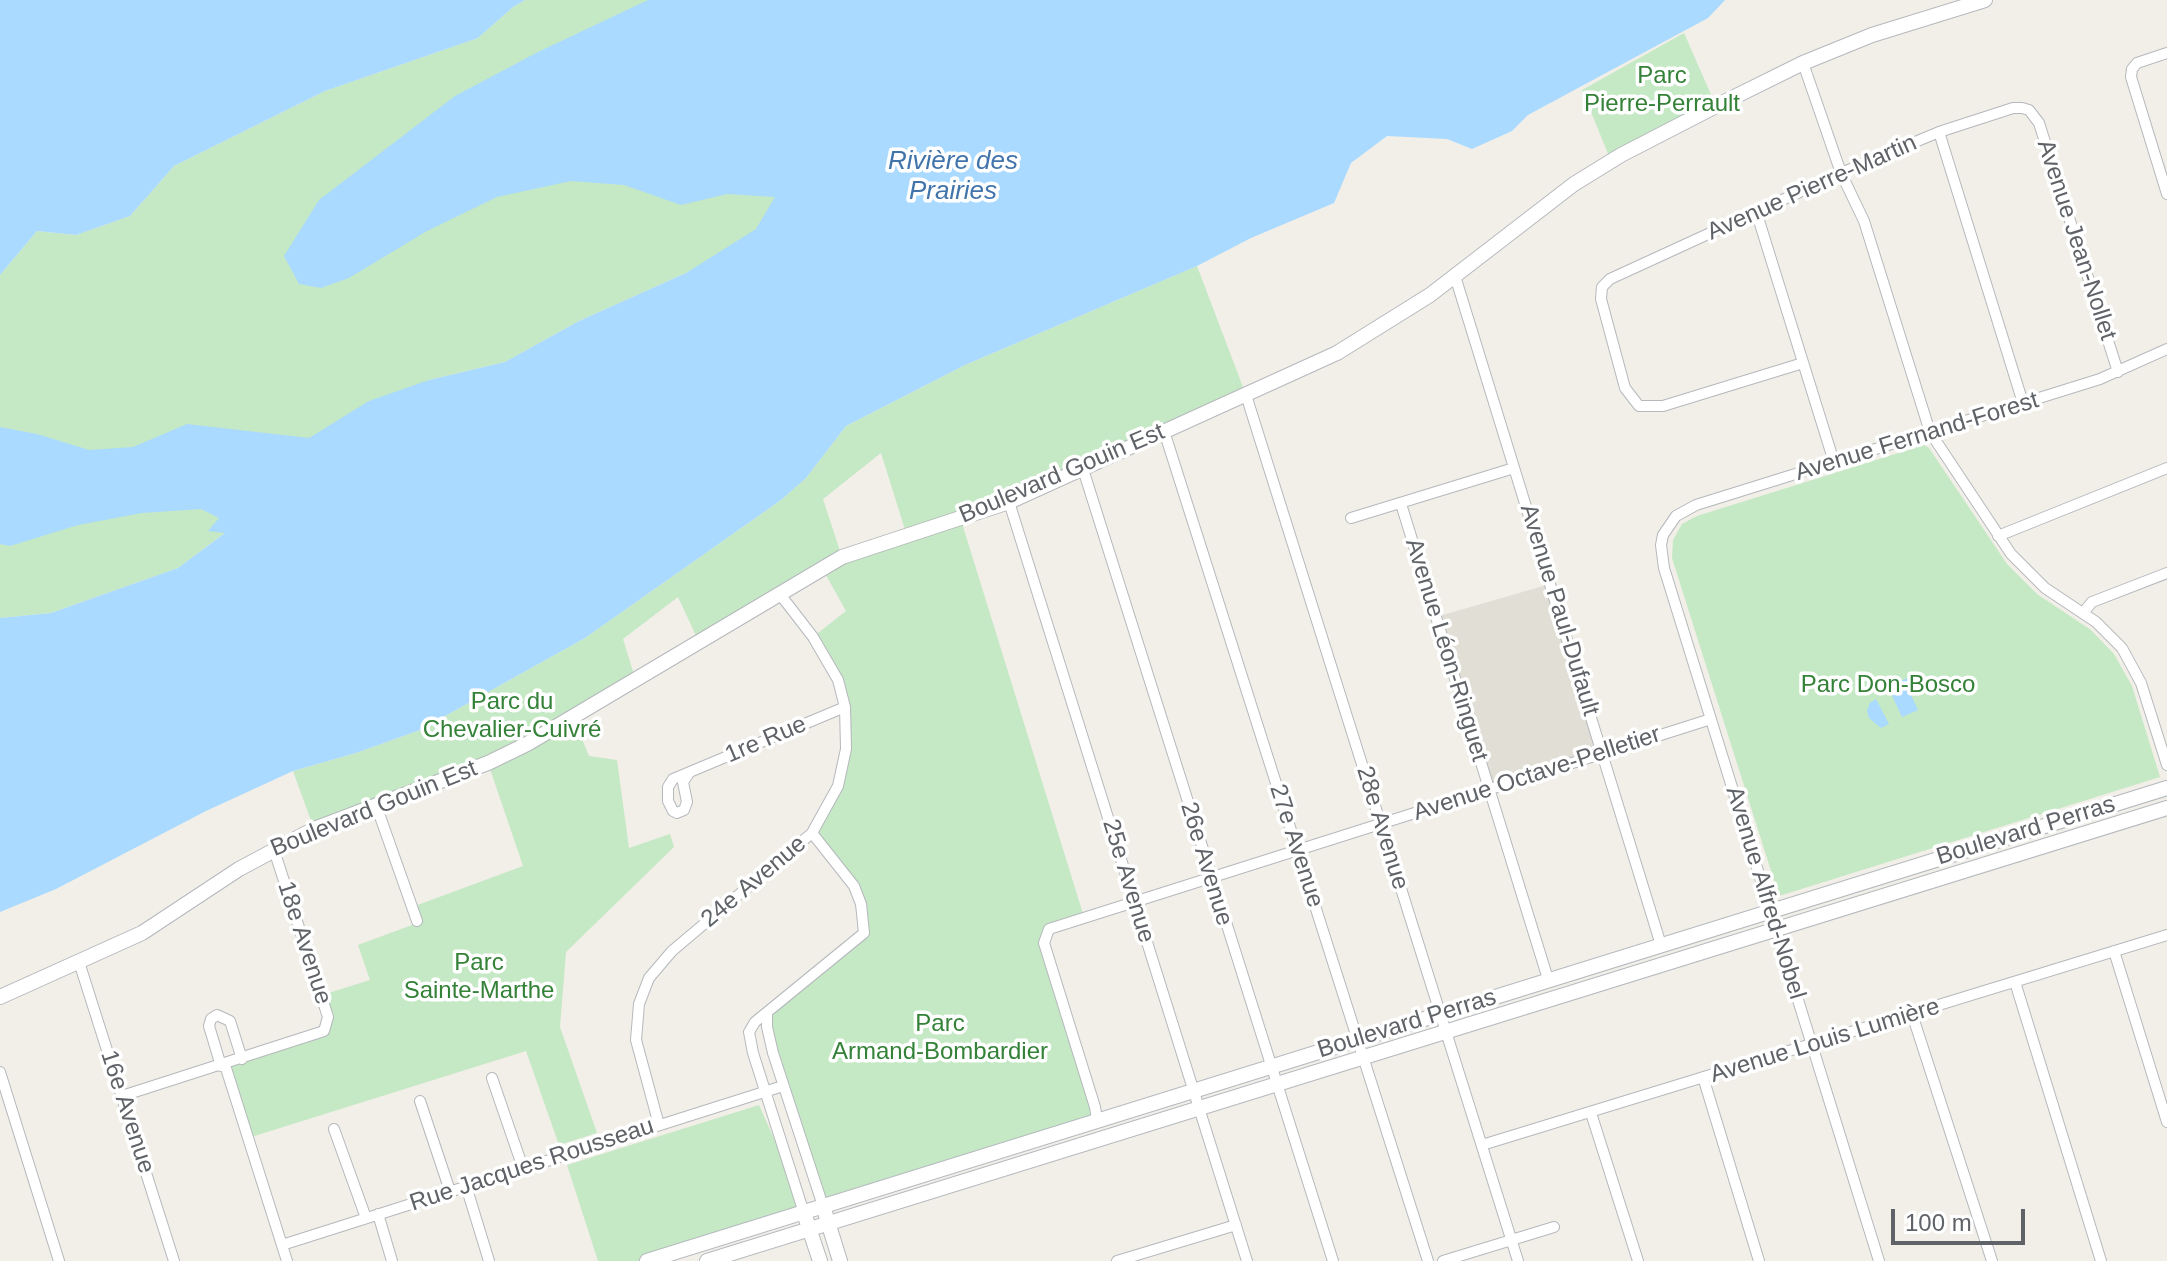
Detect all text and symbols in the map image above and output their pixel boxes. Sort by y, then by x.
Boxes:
park label: Parc Pierre-Perrault [1584,62,1740,118]
street label: Avenue Pierre-Martin [1703,129,1921,247]
street label: Avenue Jean-Nollet [2030,136,2122,344]
water label: Rivière des Prairies [888,146,1018,208]
street label: Avenue Fernand-Forest [1792,386,2042,488]
street label: Boulevard Gouin Est [955,418,1169,530]
street label: Avenue Paul-Dufault [1513,501,1605,719]
street label: Avenue Léon-Ringuet [1398,535,1494,765]
park label: Parc Don-Bosco [1801,671,1975,699]
park label: Parc du Chevalier-Cuivré [423,688,601,744]
street label: 1re Rue [721,710,811,770]
street label: Avenue Octave-Pelletier [1410,720,1664,828]
street label: Boulevard Gouin Est [267,754,481,864]
street label: 28e Avenue [1350,763,1414,893]
street label: 27e Avenue [1263,781,1329,911]
street label: Avenue Alfred-Nobel [1719,783,1811,1003]
street label: Boulevard Perras [1933,790,2119,872]
street label: 26e Avenue [1174,799,1238,929]
street label: 25e Avenue [1096,816,1160,946]
street label: 24e Avenue [696,830,812,934]
street label: 18e Avenue [271,878,337,1008]
park label: Parc Sainte-Marthe [404,949,554,1005]
street label: Boulevard Perras [1314,983,1500,1065]
street label: Avenue Louis Lumière [1707,992,1943,1090]
park label: Parc Armand-Bombardier [832,1010,1048,1066]
street label: 16e Avenue [94,1047,160,1177]
street label: Rue Jacques Rousseau [406,1112,658,1218]
scale bar [1895,1193,2029,1243]
text: 100 m [1905,1209,1972,1236]

